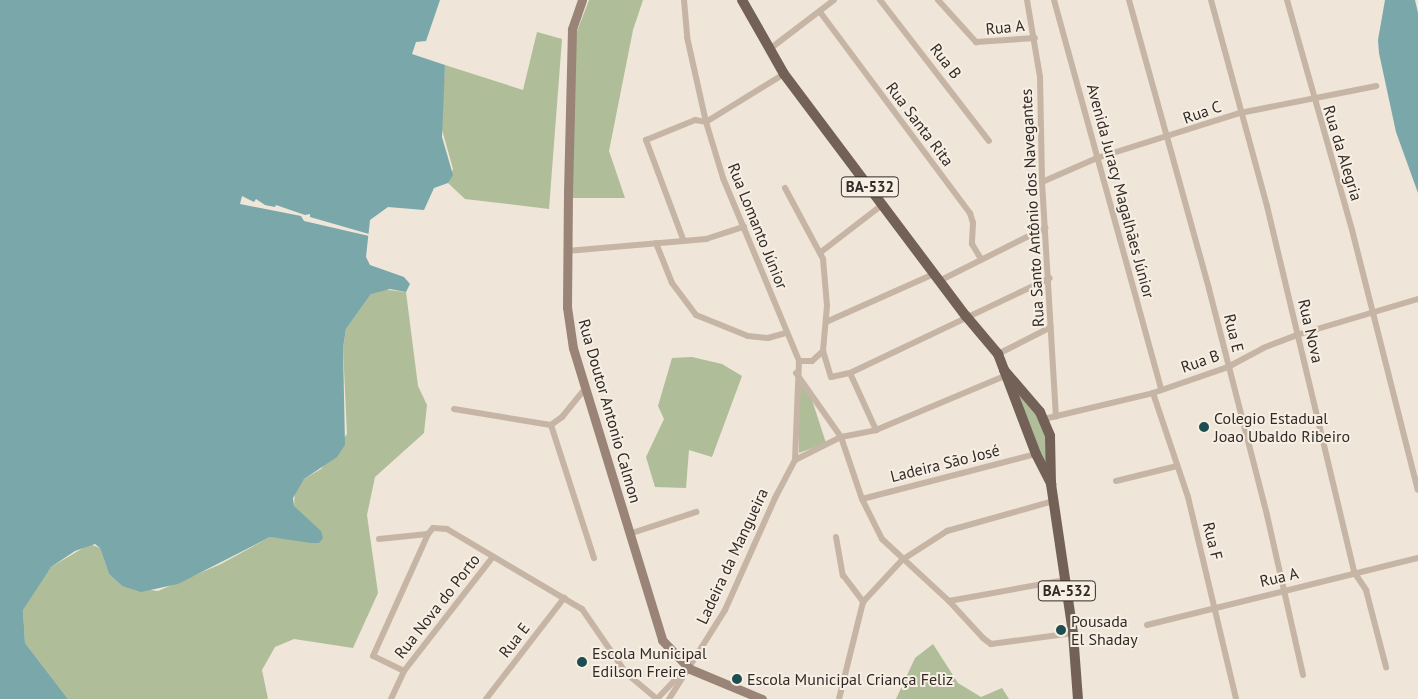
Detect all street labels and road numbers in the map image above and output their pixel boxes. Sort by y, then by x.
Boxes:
street label: Rua A [984,15,1026,39]
street label: Rua B [926,40,966,82]
street label: Rua Santa Rita [882,78,958,170]
street label: Avenida Juracy Magalhães Júnior [1083,81,1159,301]
street label: Rua Santo Antônio dos Navegantes [1016,88,1048,328]
street label: Rua C [1180,97,1224,127]
street label: Rua da Alegria [1319,103,1367,203]
street label: Rua Lomanto Júnior [724,160,792,292]
road number: BA-532 [840,174,900,200]
street label: Rua Nova [1294,297,1328,365]
street label: Rua E [1220,312,1248,354]
street label: Rua Doutor Antonio Calmon [574,317,646,505]
street label: Rua B [1178,345,1222,377]
street label: Ladeira São José [888,440,1002,486]
street label: Ladeira da Mangueira [692,485,772,627]
street label: Rua F [1199,520,1227,562]
street label: Rua Nova do Porto [390,550,484,662]
street label: Rua A [1258,563,1300,591]
road number: BA-532 [1037,578,1097,604]
street label: Rua E [495,619,533,661]

